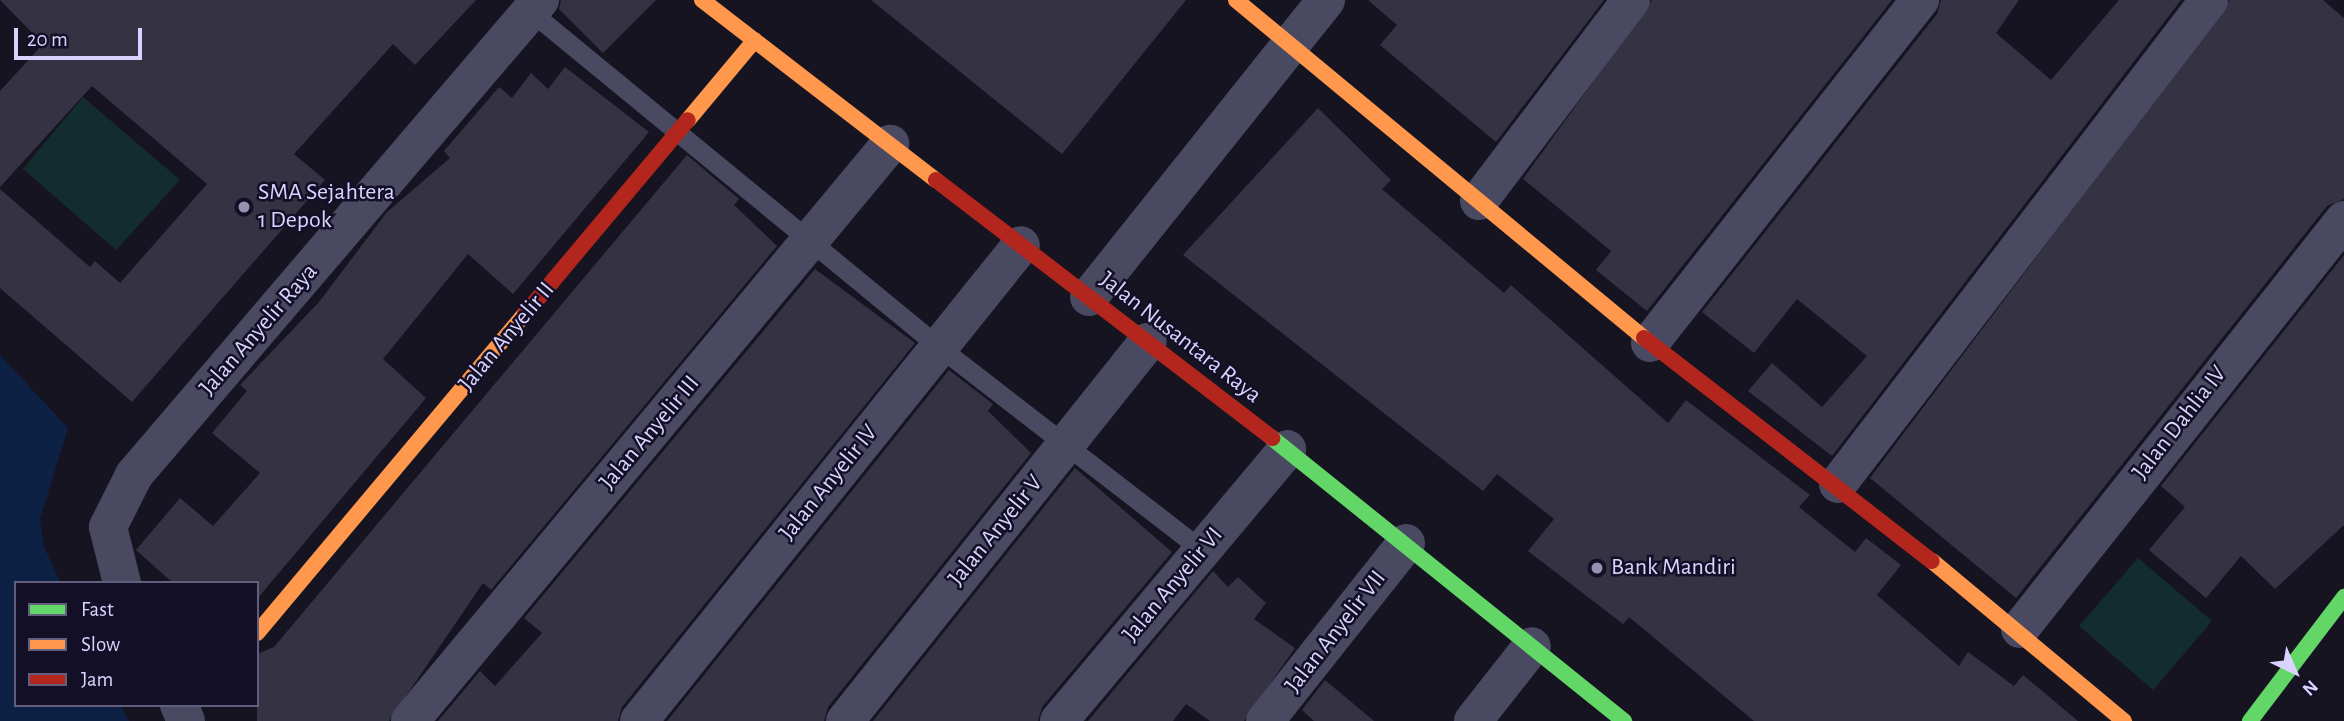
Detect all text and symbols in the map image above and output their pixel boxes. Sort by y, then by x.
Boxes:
scale bar [18,14,145,58]
text: 20 m [27,29,68,50]
place label: SMA Sejahtera 1 Depok [258,179,395,235]
marker: SMA Sejahtera 1 Depok [236,199,252,215]
street label: Jalan Anyelir Raya [194,258,324,402]
street label: Jalan Nusantara Raya [1093,266,1267,410]
street label: Jalan Anyelir II [453,276,561,398]
street label: Jalan Dahlia IV [2127,360,2233,486]
street label: Jalan Anyelir III [594,370,706,496]
street label: Jalan Anyelir IV [774,419,884,547]
street label: Jalan Anyelir V [942,470,1050,592]
street label: Jalan Anyelir VI [1117,522,1229,648]
place label: Bank Mandiri [1611,554,1736,582]
marker: Bank Mandiri [1589,560,1605,576]
street label: Jalan Anyelir VII [1279,565,1393,699]
legend [14,581,259,707]
text: Fast [81,599,114,620]
text: Slow [81,634,120,655]
north arrow [2260,637,2330,707]
text: Jam [81,669,113,690]
text: N [2299,676,2321,699]

